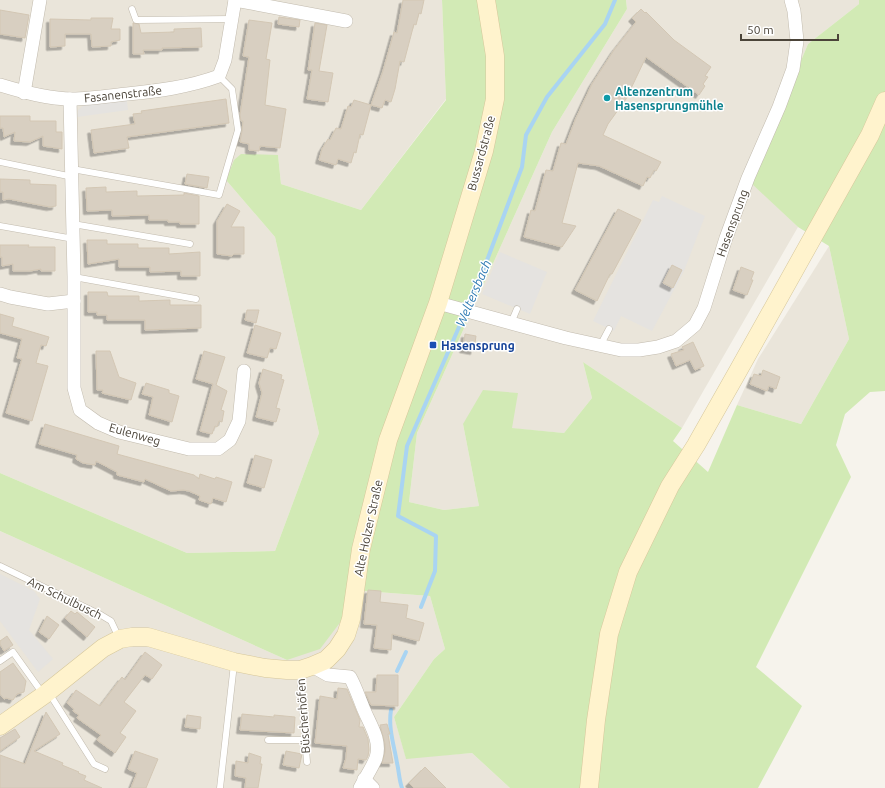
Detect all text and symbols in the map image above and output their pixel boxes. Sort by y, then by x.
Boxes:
scale bar [741,16,838,42]
text: 50 m [747,23,774,36]
street label: Fasanenstraße [83,83,163,105]
place label: Altenzentrum Hasensprungmühle [615,85,724,112]
marker: Altenzentrum Hasensprungmühle [602,93,612,103]
street label: Bussardstraße [465,114,497,192]
street label: Hasensprung [714,188,750,258]
water label: Weltersbach [453,258,493,328]
place label: Hasensprung [441,339,515,352]
marker: Hasensprung [428,340,438,350]
street label: Eulenweg [108,420,162,448]
street label: Alte Holzer Straße [351,478,385,578]
street label: Am Schulbusch [26,574,104,622]
street label: Büscherhöfen [294,678,312,754]

